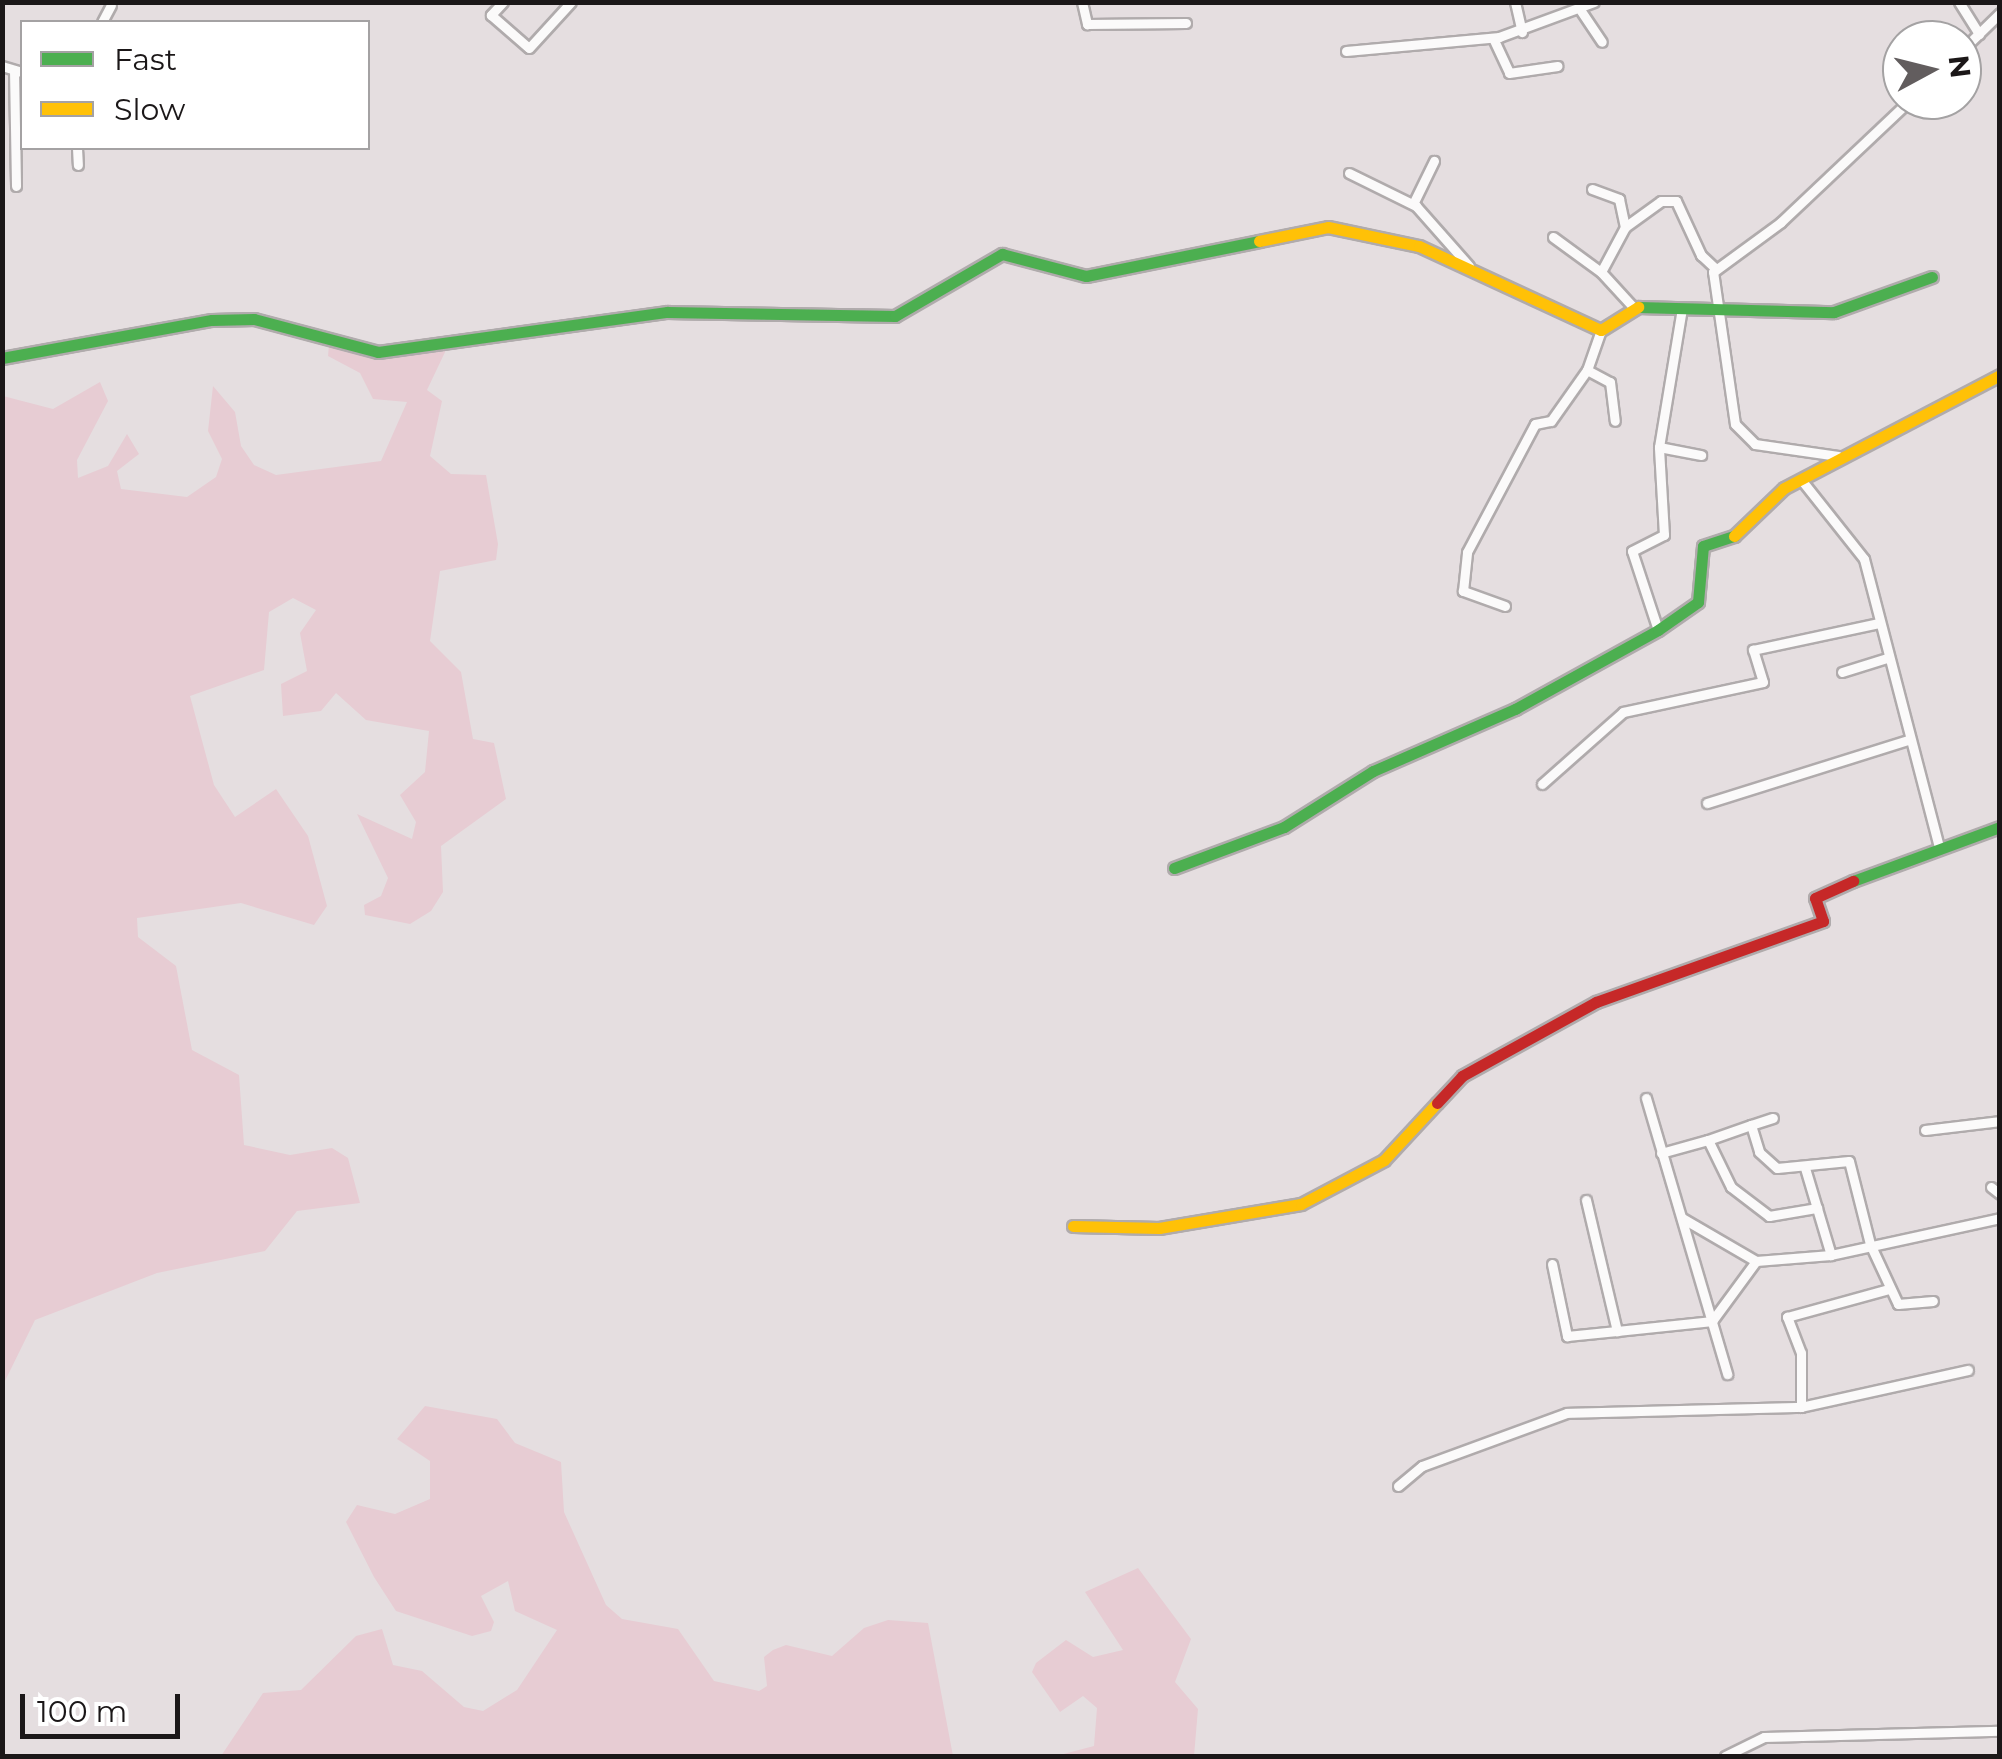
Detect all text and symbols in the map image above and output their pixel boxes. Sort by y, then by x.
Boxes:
legend [20,20,370,150]
north arrow [1882,20,1982,120]
text: Fast [114,41,177,78]
text: N [1942,53,1978,80]
text: Slow [114,91,185,128]
scale bar [25,1674,185,1736]
text: 100 m [37,1693,127,1730]

